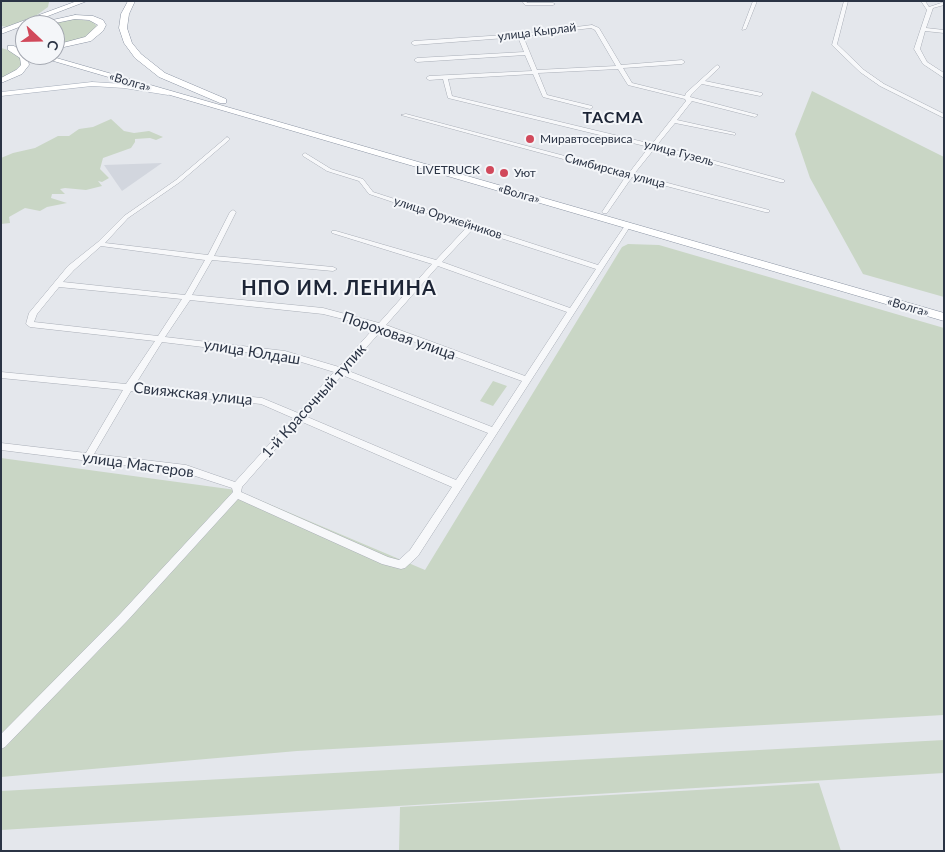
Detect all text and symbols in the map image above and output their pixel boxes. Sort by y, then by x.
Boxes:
north arrow [15,15,65,65]
street label: улица Кырлай [497,20,577,44]
text: С [44,38,63,53]
street label: «Волга» [108,69,152,95]
district label: ТАСМА [582,108,644,128]
place label: Миравтосервиса [540,132,632,146]
marker: Миравтосервиса [524,133,536,145]
street label: улица Гузель [642,137,716,169]
street label: Симбирская улица [563,151,667,191]
place label: LIVETRUCK [416,163,480,177]
marker: LIVETRUCK [484,164,496,176]
place label: Уют [514,166,536,180]
marker: Уют [498,167,510,179]
street label: «Волга» [497,181,541,207]
street label: улица Оружейников [392,194,504,242]
district label: НПО ИМ. ЛЕНИНА [239,277,439,301]
street label: «Волга» [886,294,930,320]
street label: Пороховая улица [340,308,458,364]
street label: улица Юлдаш [202,335,302,369]
street label: 1-й Красочный тупик [258,340,370,462]
street label: Свияжская улица [133,379,253,409]
street label: улица Мастеров [81,448,195,482]

